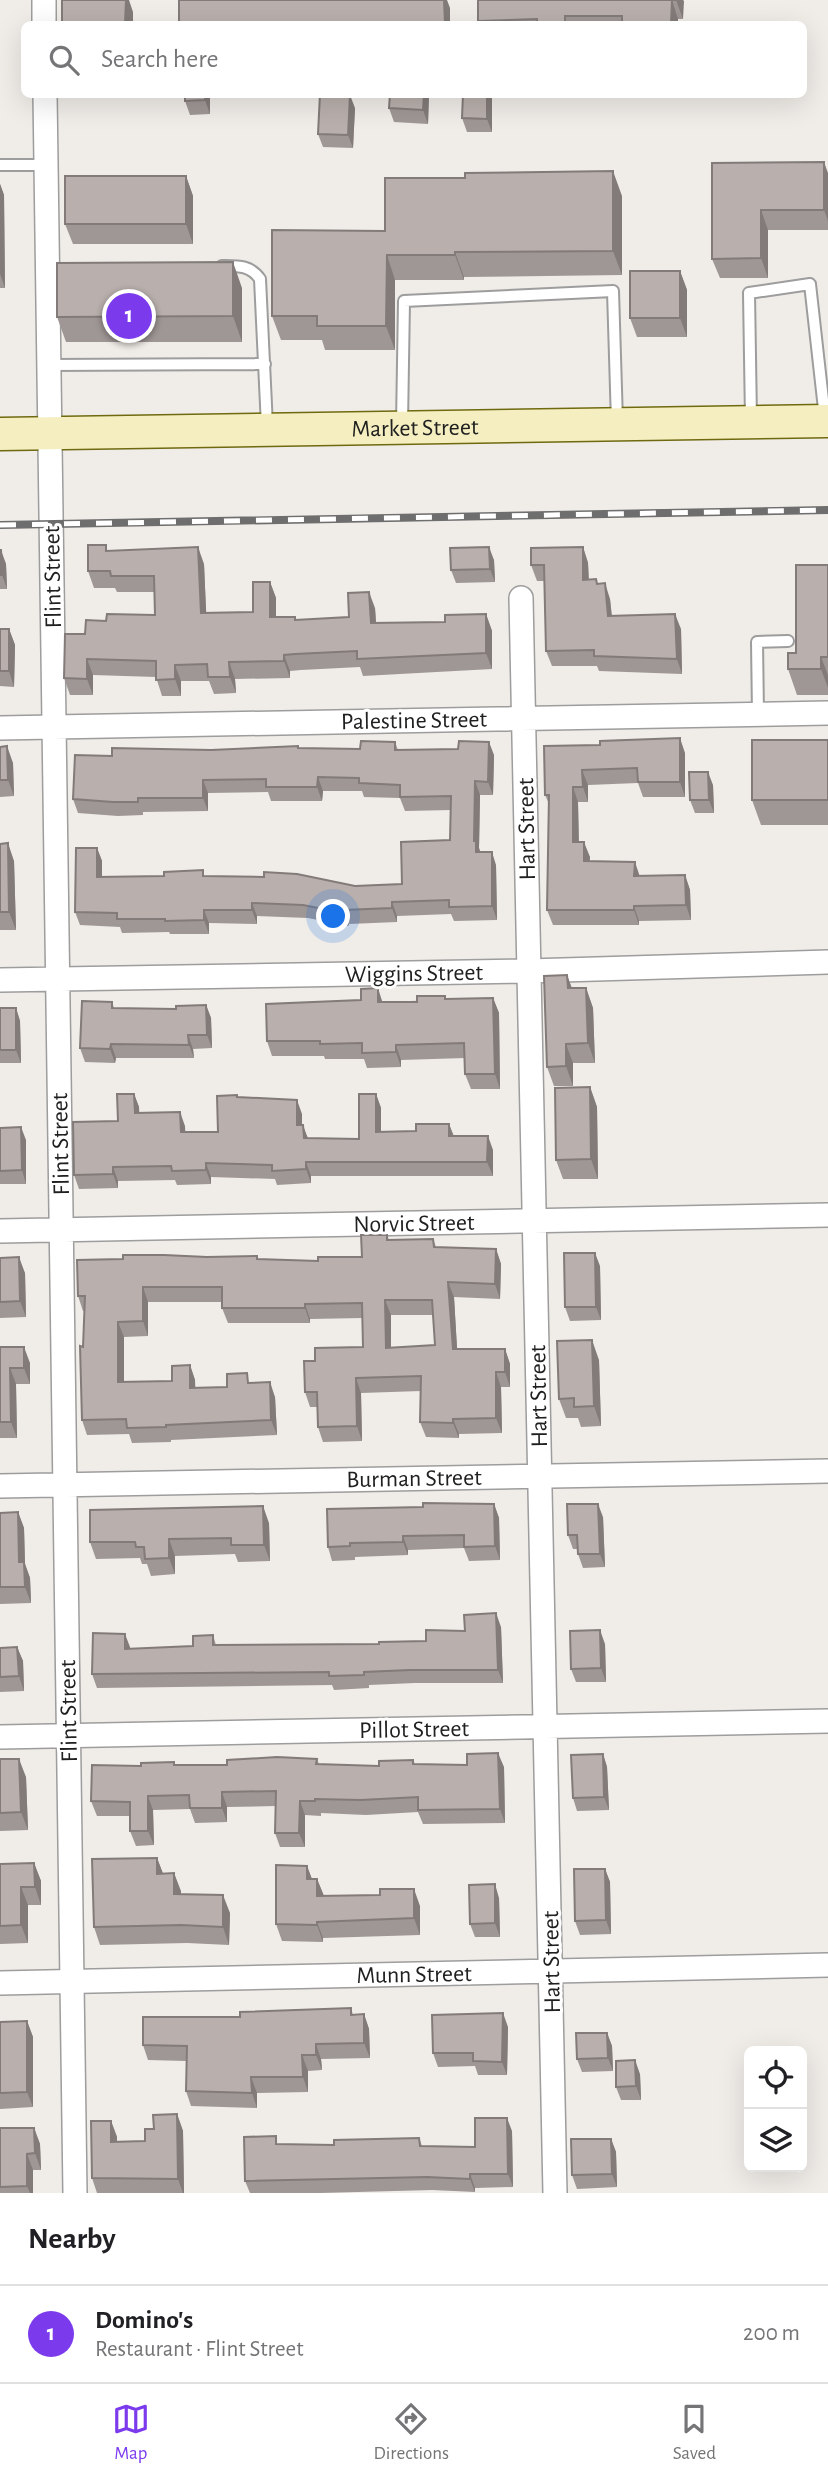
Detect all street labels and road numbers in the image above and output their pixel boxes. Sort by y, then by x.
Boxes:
street label: Market Street [351,415,479,441]
street label: Flint Street [40,525,66,628]
street label: Palestine Street [341,708,488,734]
street label: Hart Street [514,777,540,881]
street label: Wiggins Street [345,961,484,987]
street label: Flint Street [48,1092,74,1195]
street label: Norvic Street [353,1211,475,1237]
street label: Hart Street [526,1344,552,1448]
street label: Burman Street [346,1466,482,1492]
street label: Flint Street [56,1659,82,1762]
street label: Pillot Street [359,1717,470,1743]
street label: Hart Street [539,1910,565,2014]
street label: Munn Street [356,1962,472,1988]

